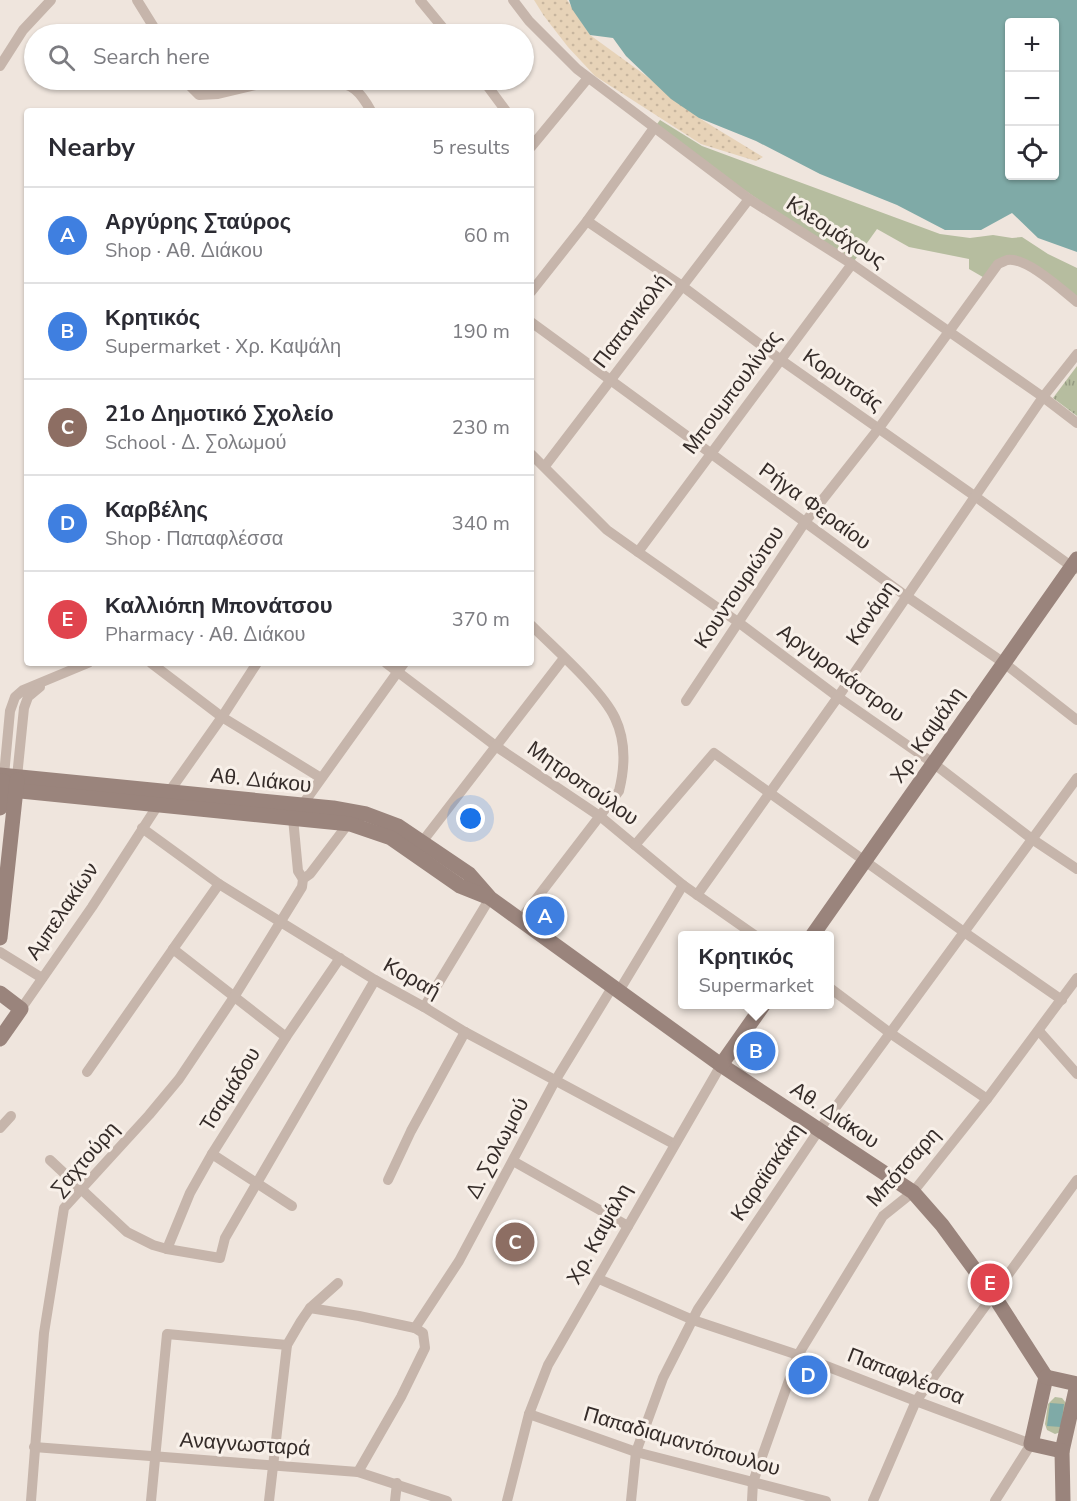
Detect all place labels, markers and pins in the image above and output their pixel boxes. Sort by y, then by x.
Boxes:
pin: A [526,894,564,938]
pin: B [736,1028,776,1074]
pin: C [496,1220,534,1264]
pin: E [970,1260,1010,1306]
pin: D [788,1352,828,1398]

